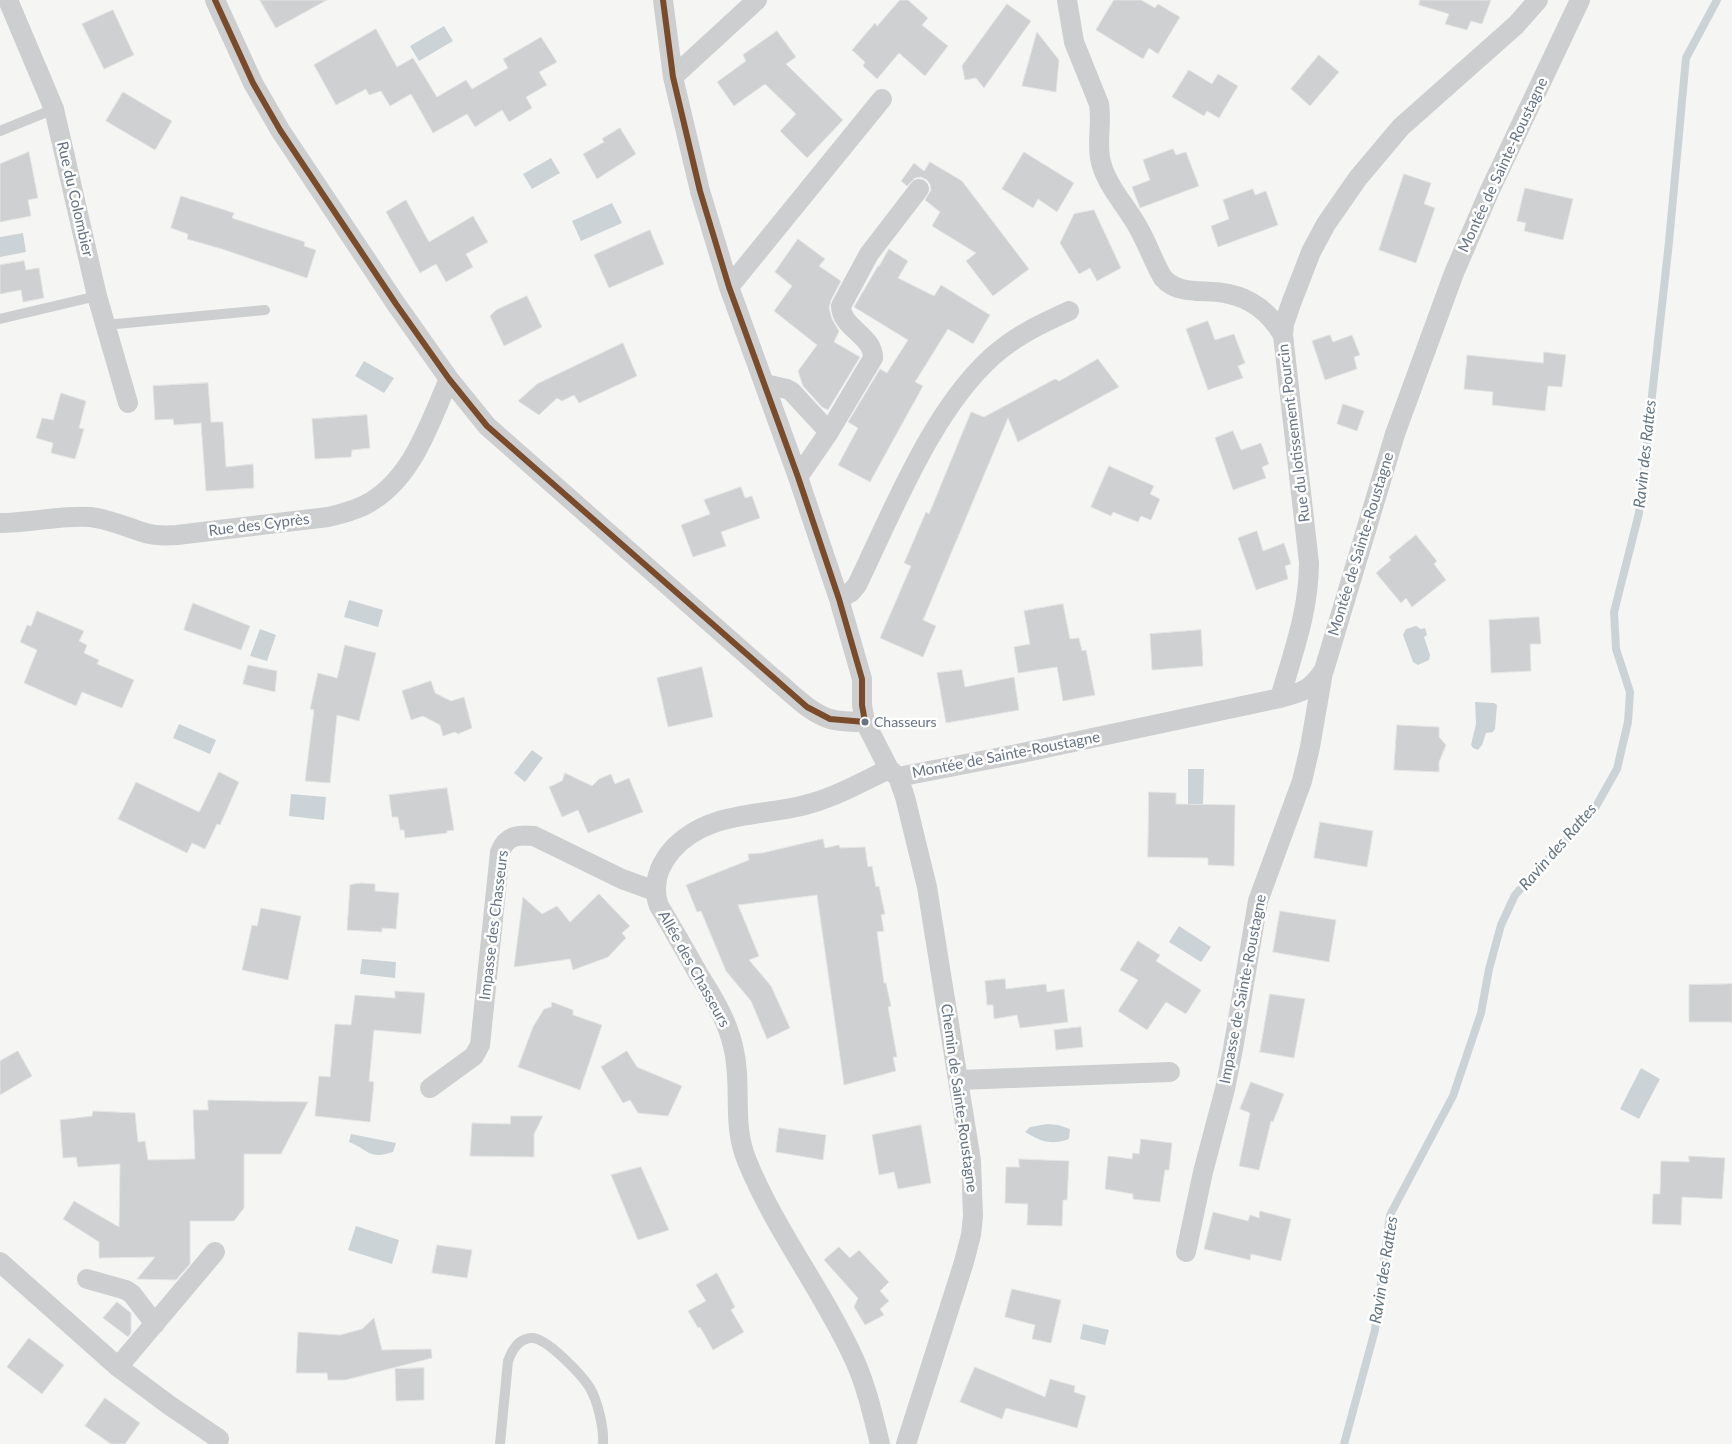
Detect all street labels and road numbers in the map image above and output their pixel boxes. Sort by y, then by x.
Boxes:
street label: Montée de Sainte-Roustagne [1454,75,1552,255]
street label: Rue du Colombier [53,140,97,258]
street label: Rue du lotissement Pourcin [1274,343,1314,523]
street label: Montée de Sainte-Roustagne [1324,450,1398,638]
street label: Rue des Cyprès [208,510,310,540]
street label: Montée de Sainte-Roustagne [911,728,1101,782]
street label: Impasse des Chasseurs [476,849,512,1001]
street label: Impasse de Sainte-Roustagne [1216,893,1270,1085]
street label: Allée des Chasseurs [654,908,734,1030]
street label: Chemin de Sainte-Roustagne [937,1003,981,1193]

